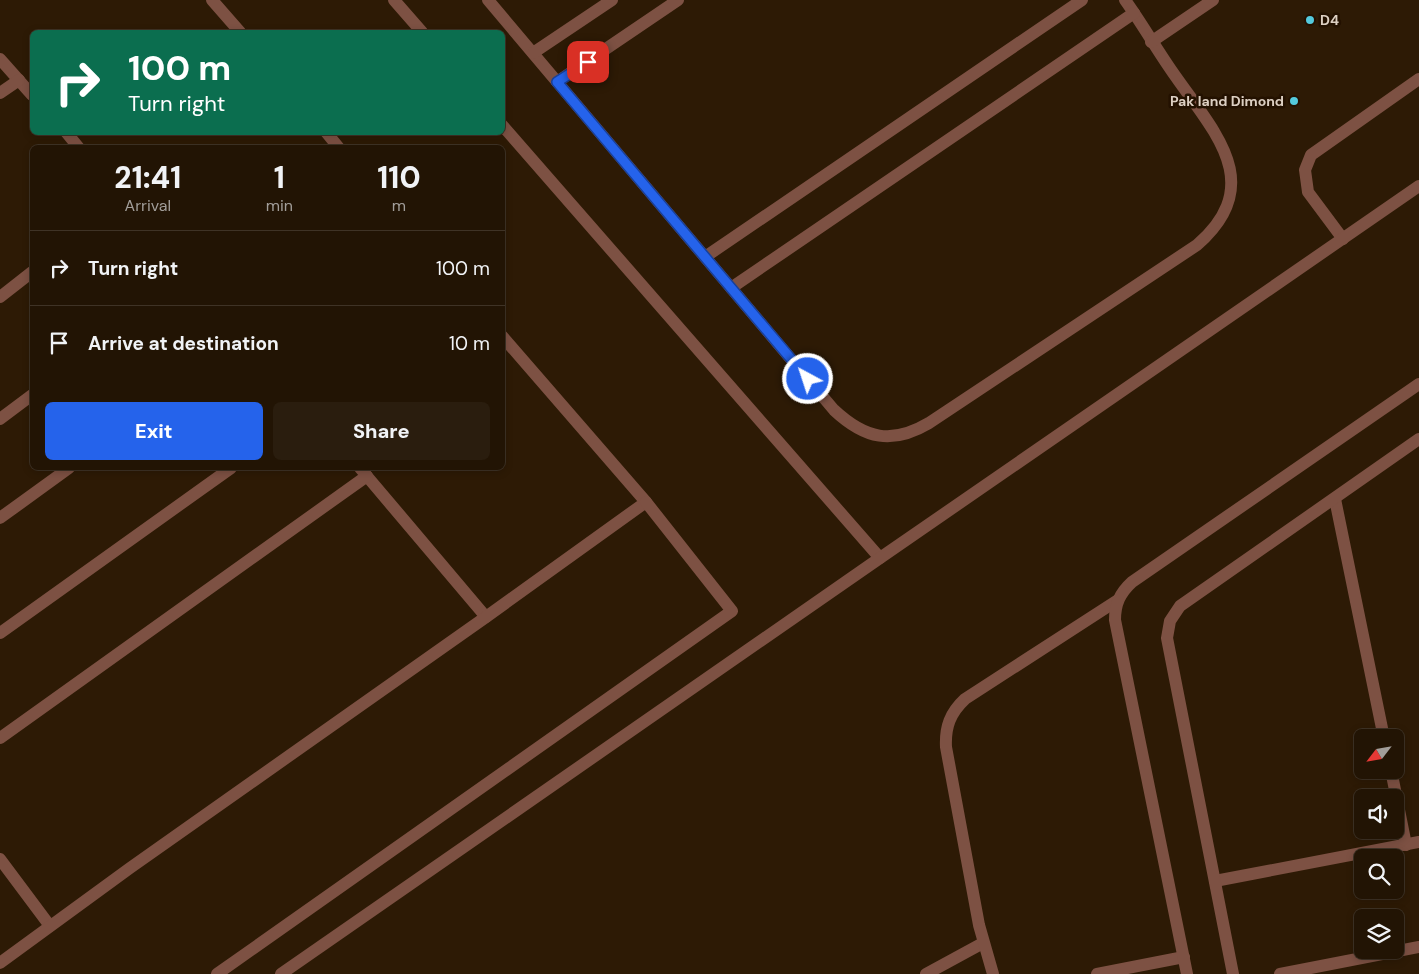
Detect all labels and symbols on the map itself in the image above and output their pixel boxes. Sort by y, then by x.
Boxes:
place label: D4 [1320,11,1339,29]
marker: D4 [1304,14,1316,26]
pin [567,41,609,83]
place label: Pak land Dimond [1170,92,1284,110]
marker: Pak land Dimond [1288,95,1300,107]
position arrow [781,352,833,404]
north arrow [1354,729,1404,779]

